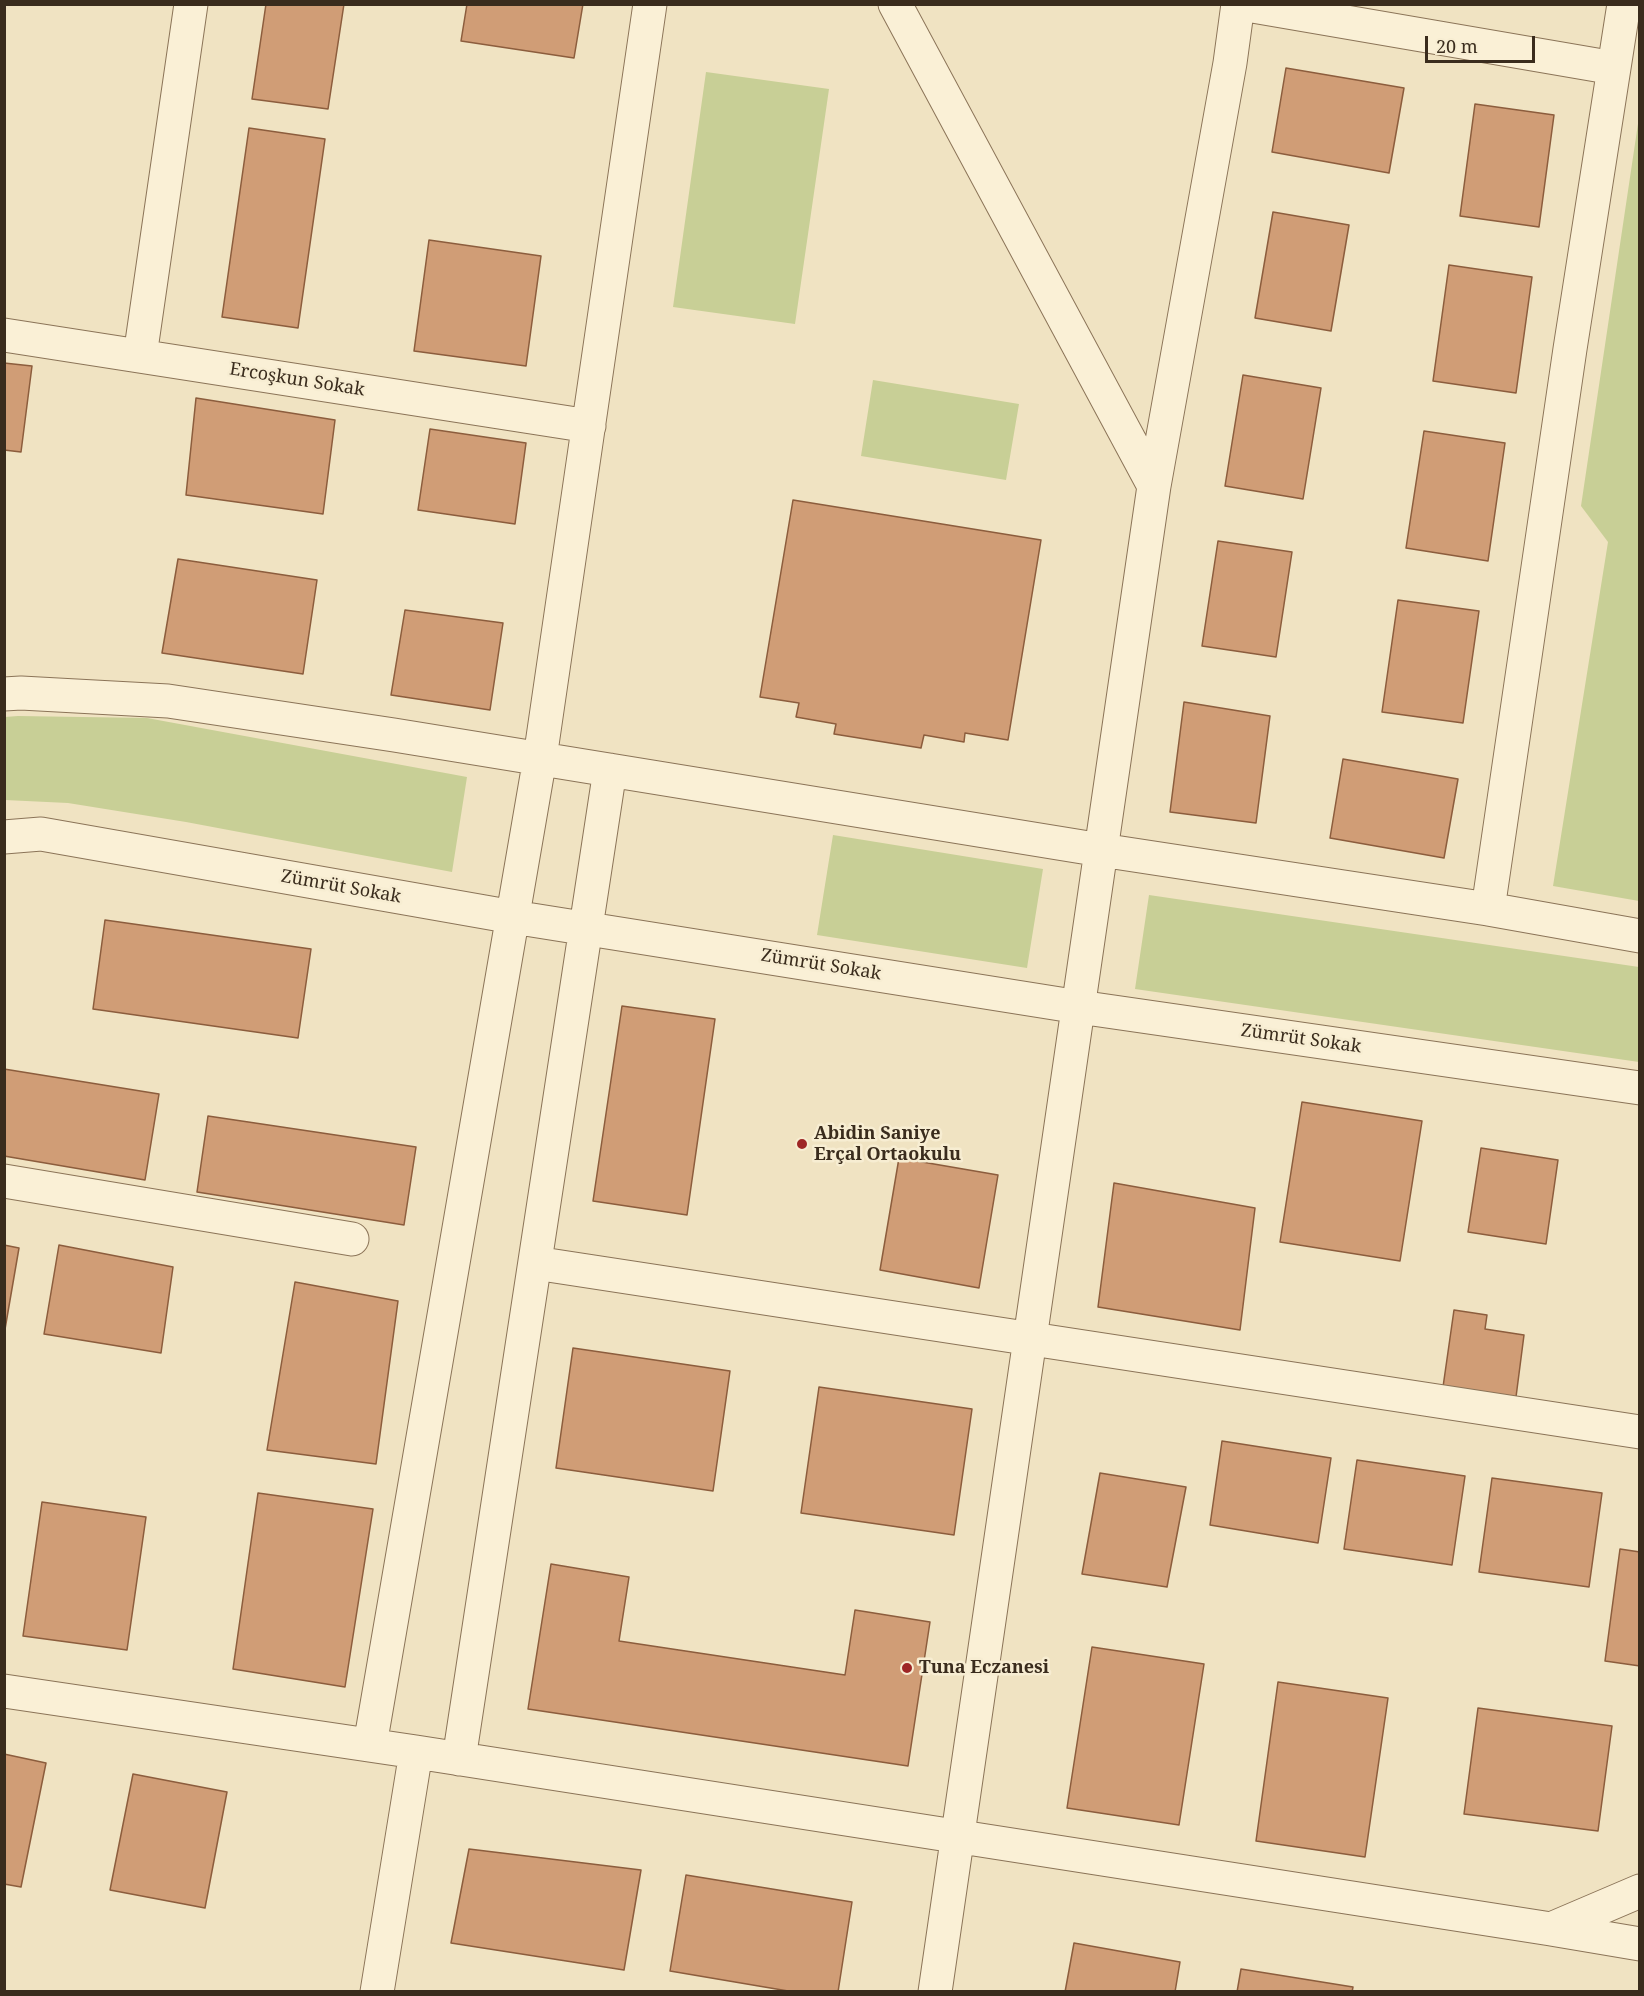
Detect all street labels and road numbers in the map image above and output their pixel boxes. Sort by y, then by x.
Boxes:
street label: Ercoşkun Sokak [228,359,366,401]
street label: Zümrüt Sokak [279,866,403,908]
street label: Zümrüt Sokak [759,945,883,985]
street label: Zümrüt Sokak [1239,1020,1363,1058]

